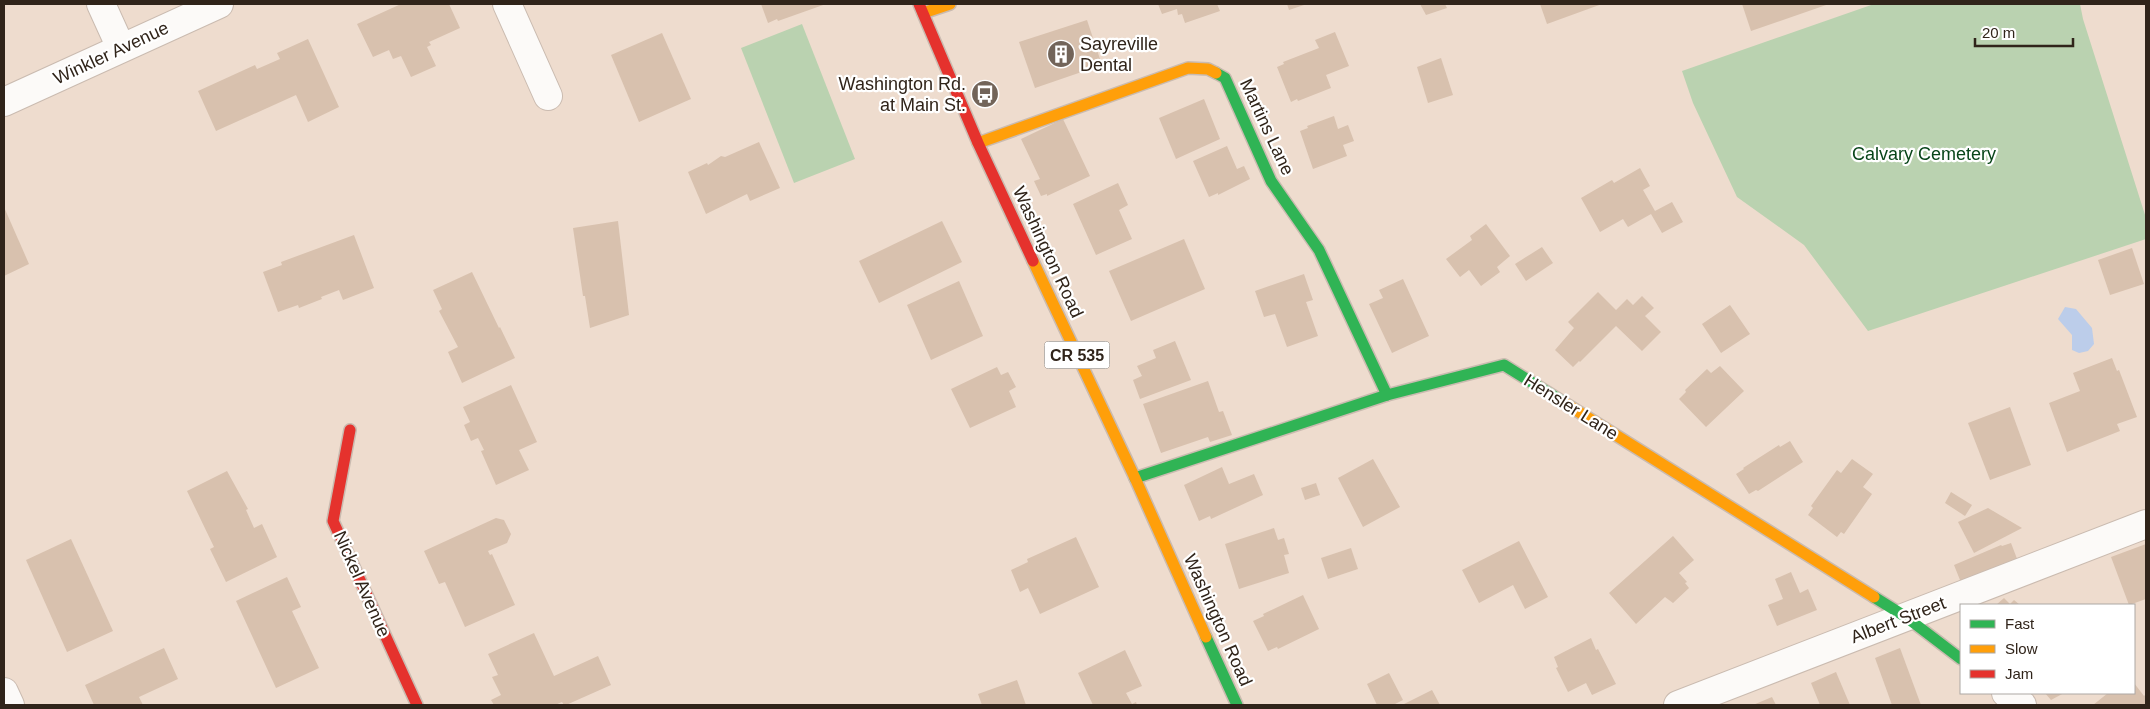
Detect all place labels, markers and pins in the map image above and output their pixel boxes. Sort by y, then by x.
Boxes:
place label: Sayreville Dental [1080,34,1158,75]
building icon: Sayreville Dental [1046,39,1076,69]
place label: Washington Rd. at Main St. [839,74,966,115]
bus stop icon: Washington Rd. at Main St. [970,79,1000,109]

